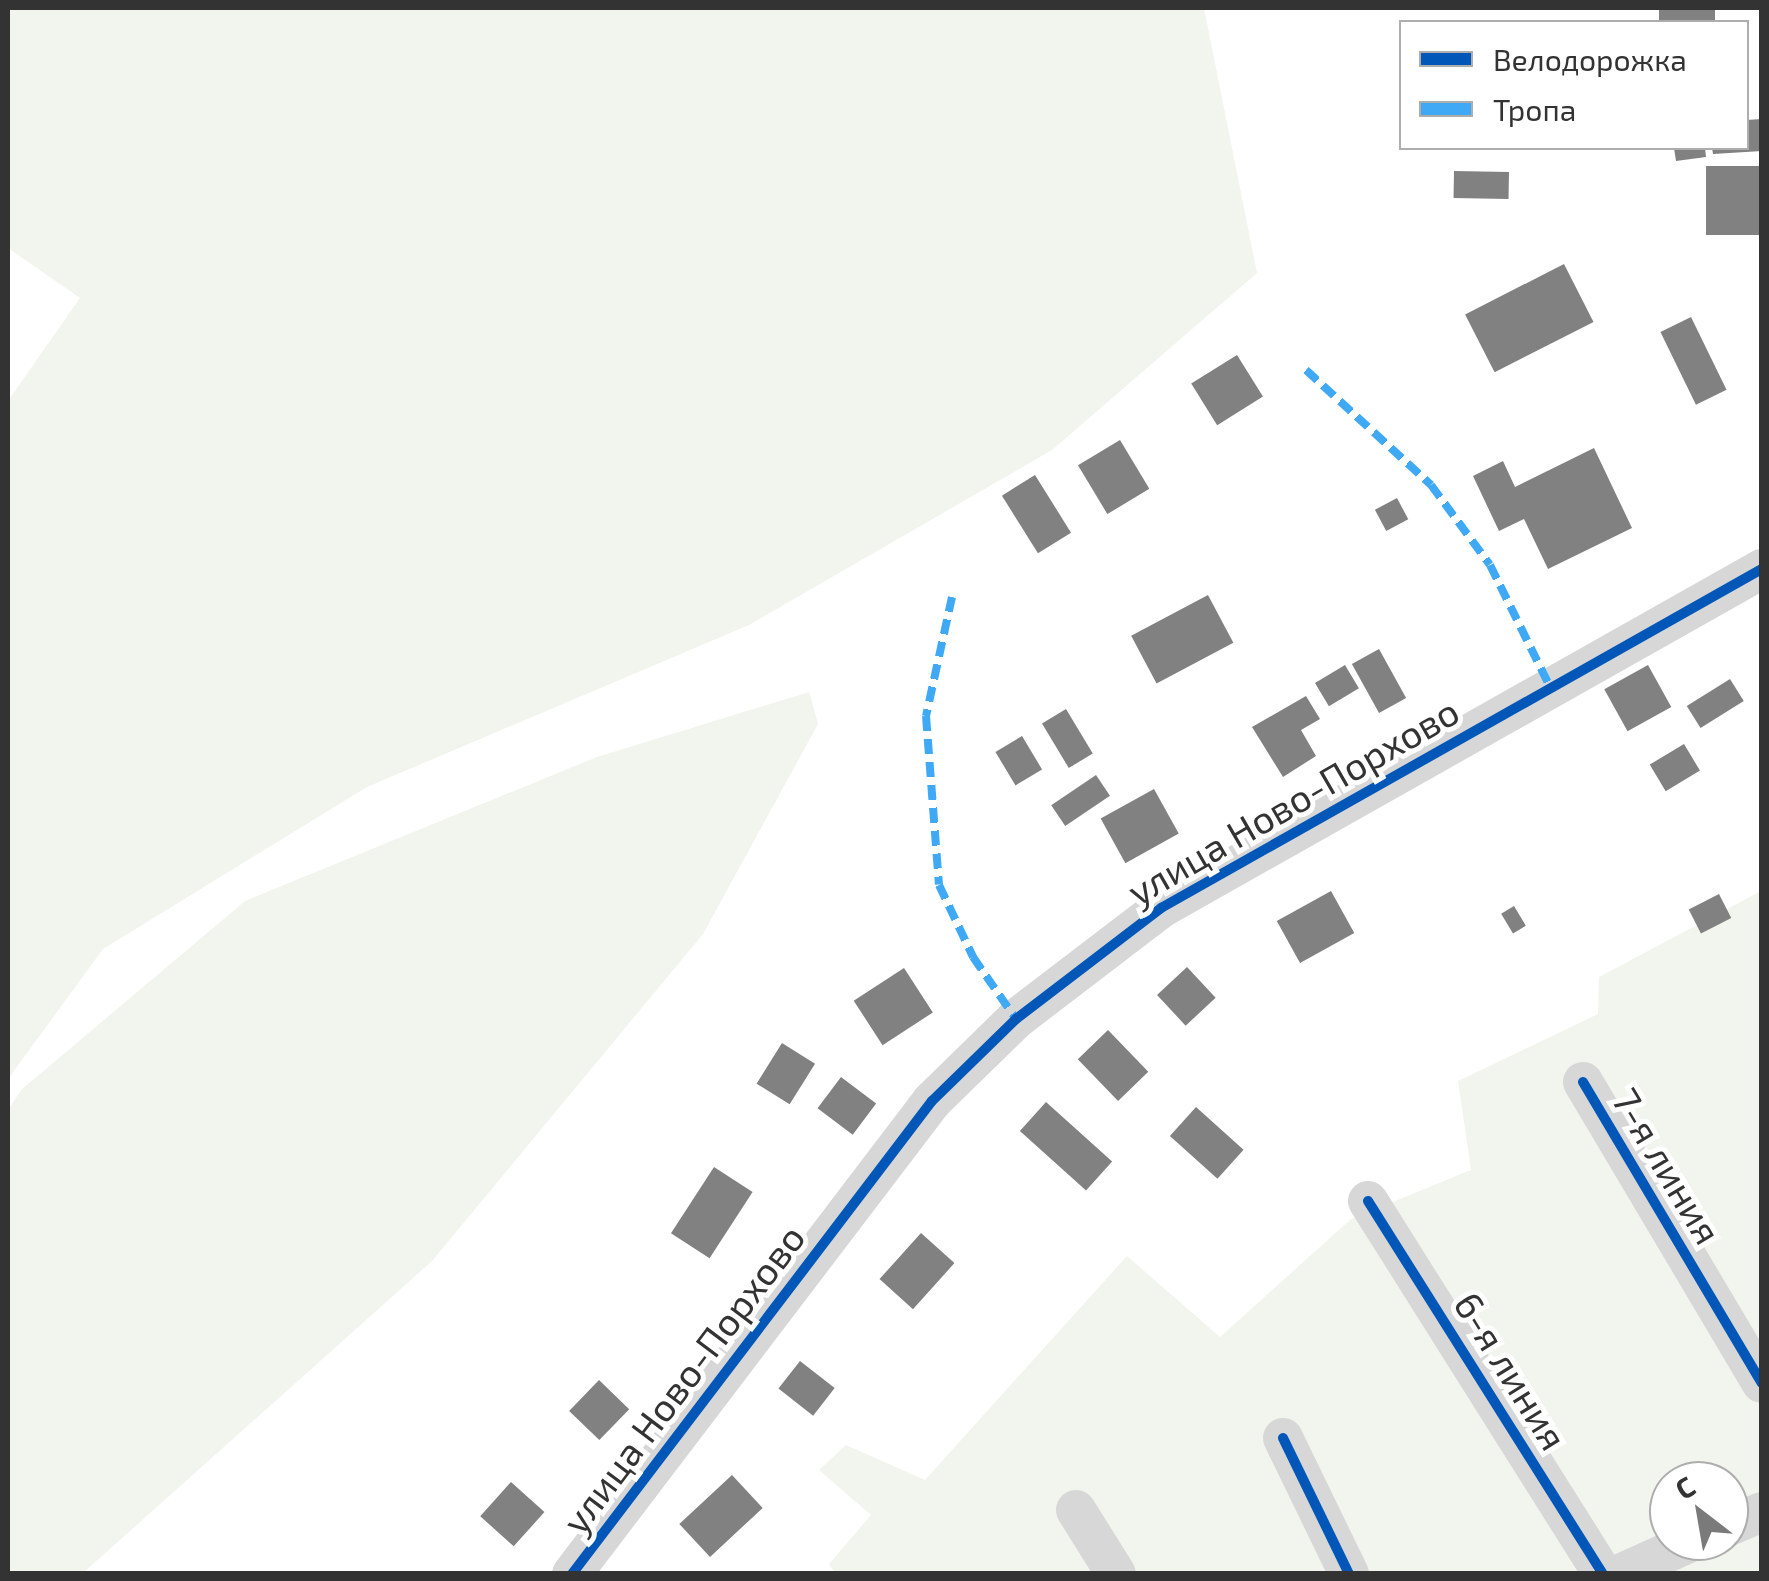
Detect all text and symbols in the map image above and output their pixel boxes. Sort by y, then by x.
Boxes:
legend [1399,20,1749,150]
text: Велодорожка [1493,41,1687,77]
text: Тропа [1493,91,1576,127]
street label: улица Ново-Порхово [1119,688,1467,914]
street label: 7-я линия [1603,1080,1731,1252]
street label: улица Ново-Порхово [552,1216,814,1542]
street label: 6-я линия [1445,1284,1577,1458]
north arrow [1649,1461,1749,1561]
text: С [1669,1468,1700,1506]

